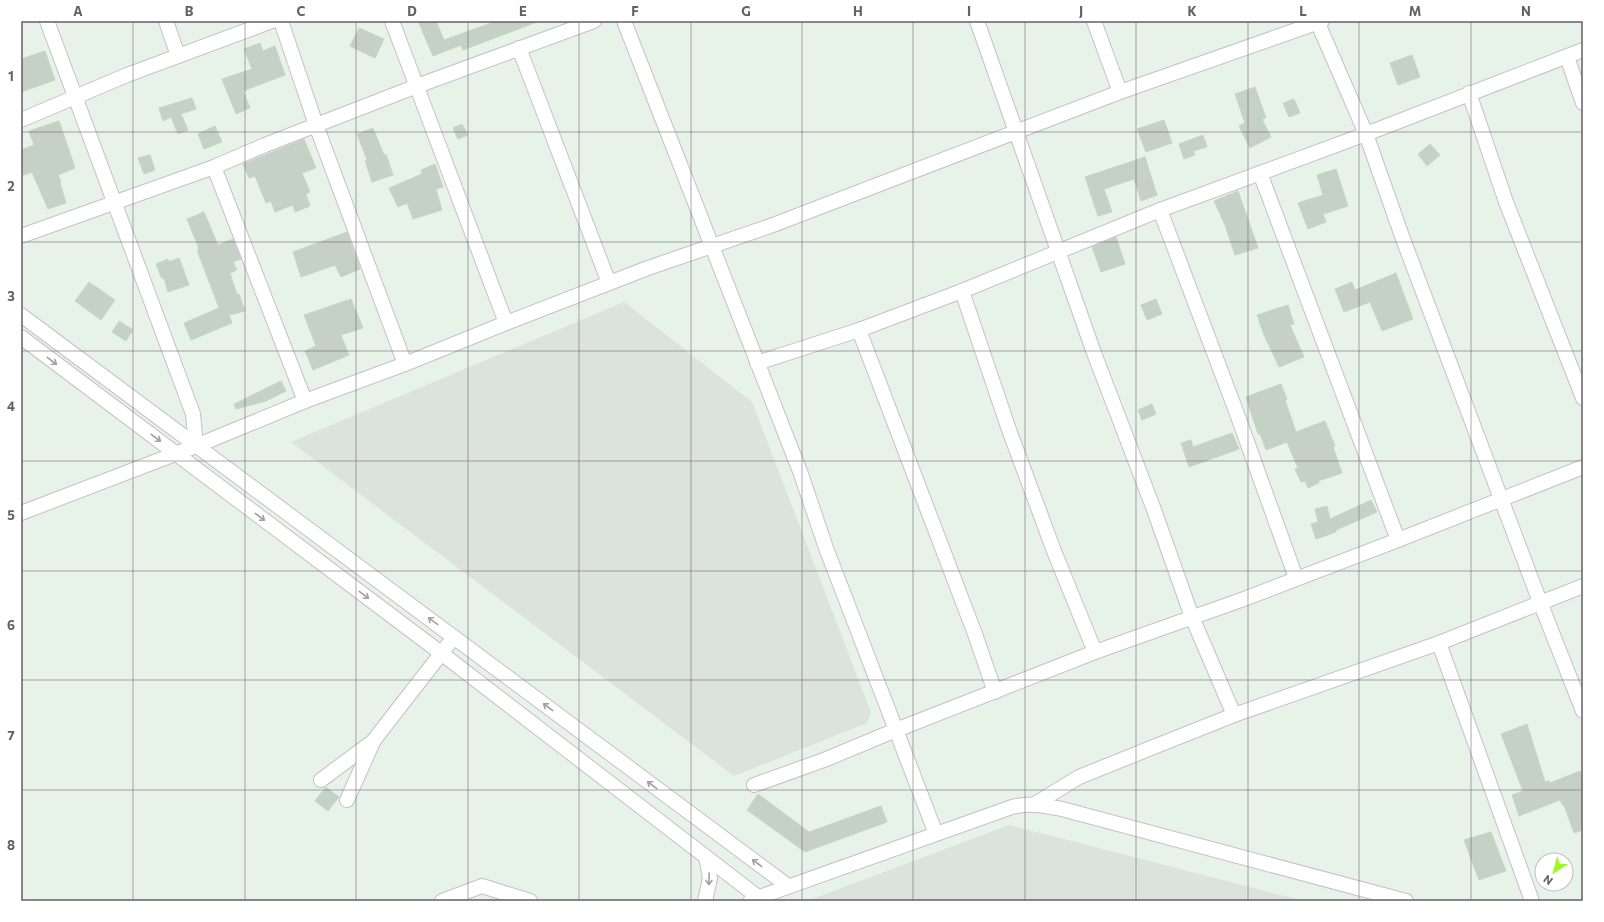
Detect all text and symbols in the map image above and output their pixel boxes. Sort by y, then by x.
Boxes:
text: A [73,3,83,19]
text: B [185,3,194,19]
text: C [297,3,306,19]
text: D [407,3,417,19]
text: E [519,3,527,19]
text: F [631,3,639,19]
text: G [741,3,751,19]
text: H [853,3,863,19]
text: I [967,3,971,19]
text: J [1079,3,1083,19]
text: K [1187,3,1197,19]
text: L [1299,3,1307,19]
text: M [1409,3,1421,19]
text: N [1521,3,1531,19]
text: 1 [8,68,14,84]
text: 2 [7,178,15,194]
text: 3 [7,288,15,304]
one-way arrow [47,356,58,365]
text: 4 [7,398,15,414]
one-way arrow [151,434,162,443]
text: 5 [7,507,15,523]
one-way arrow [255,512,266,521]
one-way arrow [359,590,370,599]
text: 6 [7,617,15,633]
one-way arrow [427,617,438,625]
one-way arrow [543,703,554,711]
text: 7 [7,727,15,743]
one-way arrow [647,781,658,789]
text: 8 [7,837,15,853]
north arrow [1534,852,1574,892]
one-way arrow [751,859,762,867]
one-way arrow [705,873,713,886]
text: N [1541,873,1555,888]

